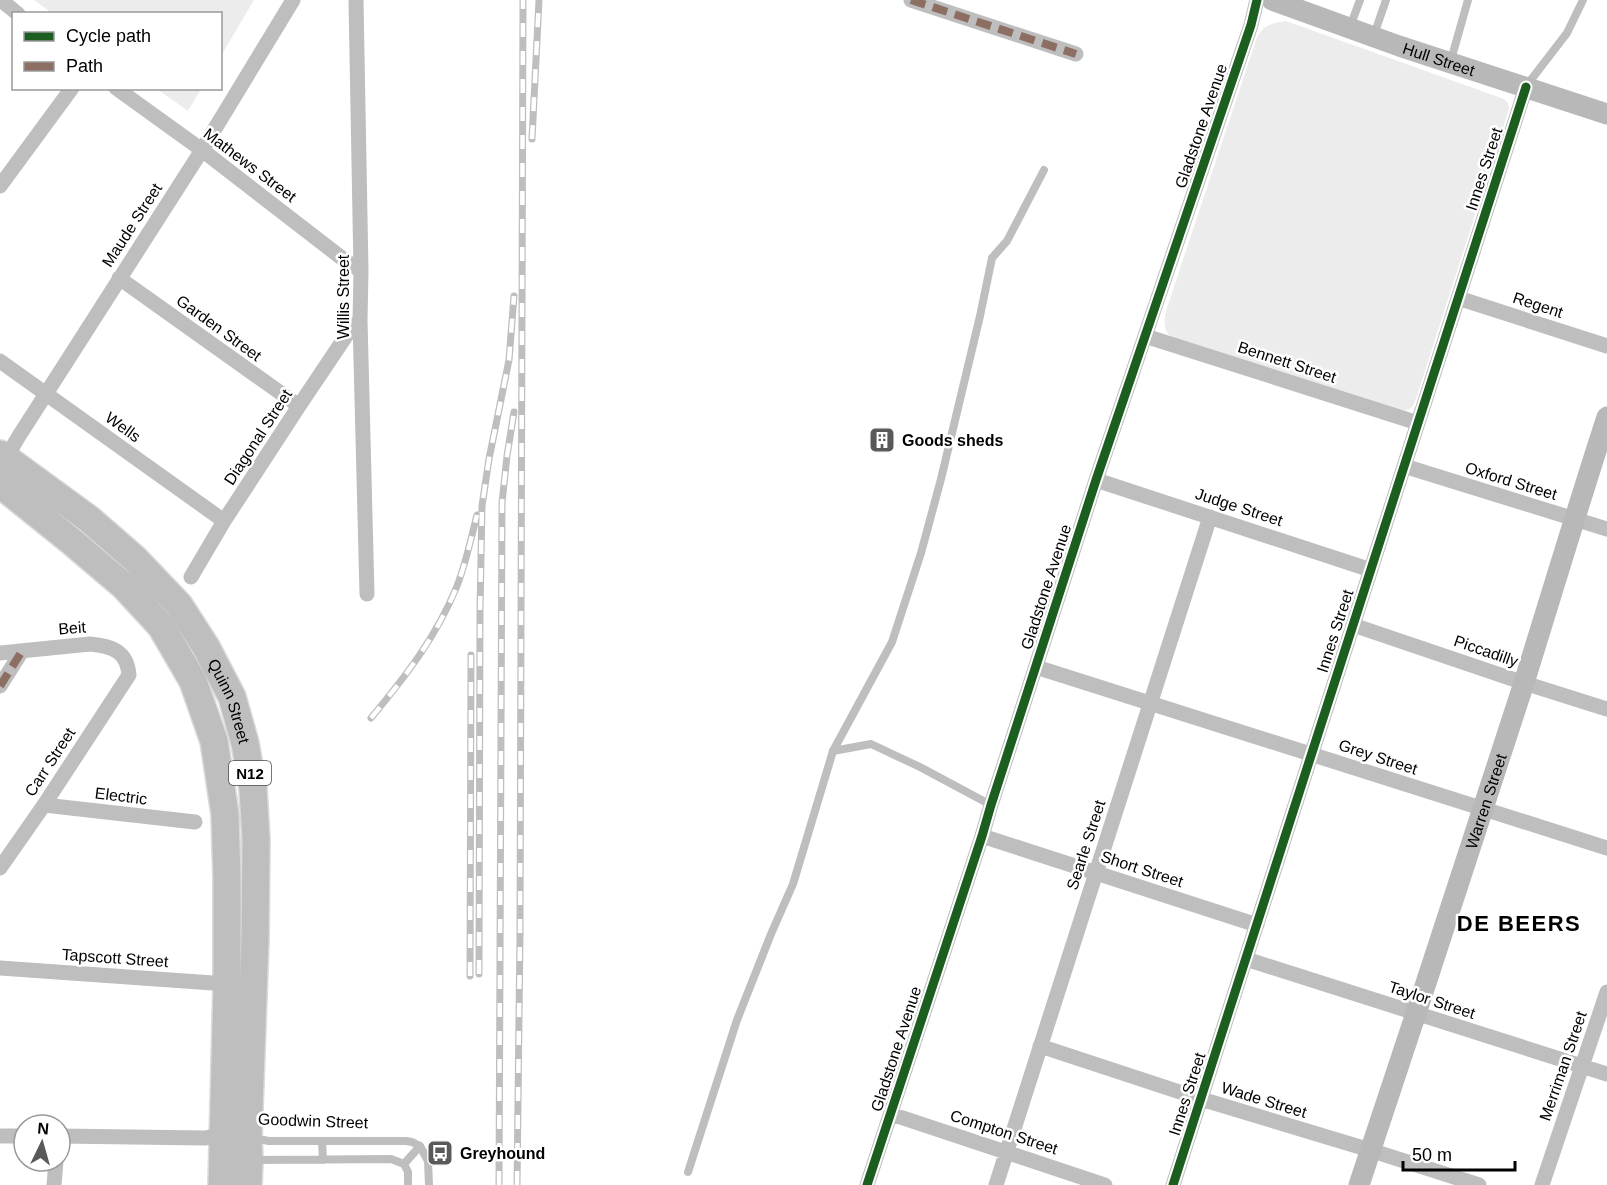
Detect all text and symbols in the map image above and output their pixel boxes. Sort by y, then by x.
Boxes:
legend [12,12,222,90]
text: Cycle path [66,26,151,46]
street label: Hull Street [1401,39,1478,79]
text: Path [66,56,103,76]
street label: Gladstone Avenue [1172,61,1230,190]
street label: Mathews Street [200,125,300,206]
street label: Innes Street [1463,125,1506,213]
street label: Maude Street [99,180,166,270]
street label: Willis Street [335,254,352,339]
street label: Regent [1511,289,1566,321]
street label: Garden Street [173,292,265,365]
street label: Bennett Street [1236,338,1339,386]
street label: Diagonal Street [221,386,295,488]
street label: Wells [102,409,144,445]
building icon: Goods sheds [867,425,897,455]
place label: Goods sheds [902,432,1003,449]
street label: Oxford Street [1463,459,1560,503]
street label: Judge Street [1193,485,1285,529]
street label: Gladstone Avenue [1018,522,1074,652]
street label: Innes Street [1314,587,1357,675]
street label: Beit [58,619,87,637]
street label: Piccadilly [1452,632,1520,670]
street label: Quinn Street [205,656,253,746]
street label: Carr Street [22,724,79,799]
street label: Grey Street [1336,736,1420,778]
street label: Warren Street [1462,751,1509,851]
road number: N12 [229,761,271,785]
street label: Electric [94,784,148,808]
street label: Searle Street [1063,797,1109,892]
street label: Short Street [1099,848,1186,890]
district label: DE BEERS [1457,911,1581,936]
street label: Tapscott Street [61,946,169,970]
street label: Taylor Street [1387,978,1478,1022]
street label: Gladstone Avenue [868,984,924,1114]
street label: Merriman Street [1536,1008,1590,1123]
street label: Innes Street [1166,1050,1209,1138]
street label: Wade Street [1219,1079,1309,1121]
street label: Compton Street [948,1107,1060,1158]
street label: Goodwin Street [258,1111,369,1131]
north arrow [12,1113,72,1173]
text: N [37,1120,50,1138]
scale bar [1403,1134,1516,1172]
bus stop icon: Greyhound [425,1138,455,1168]
place label: Greyhound [460,1145,545,1162]
text: 50 m [1412,1145,1452,1165]

